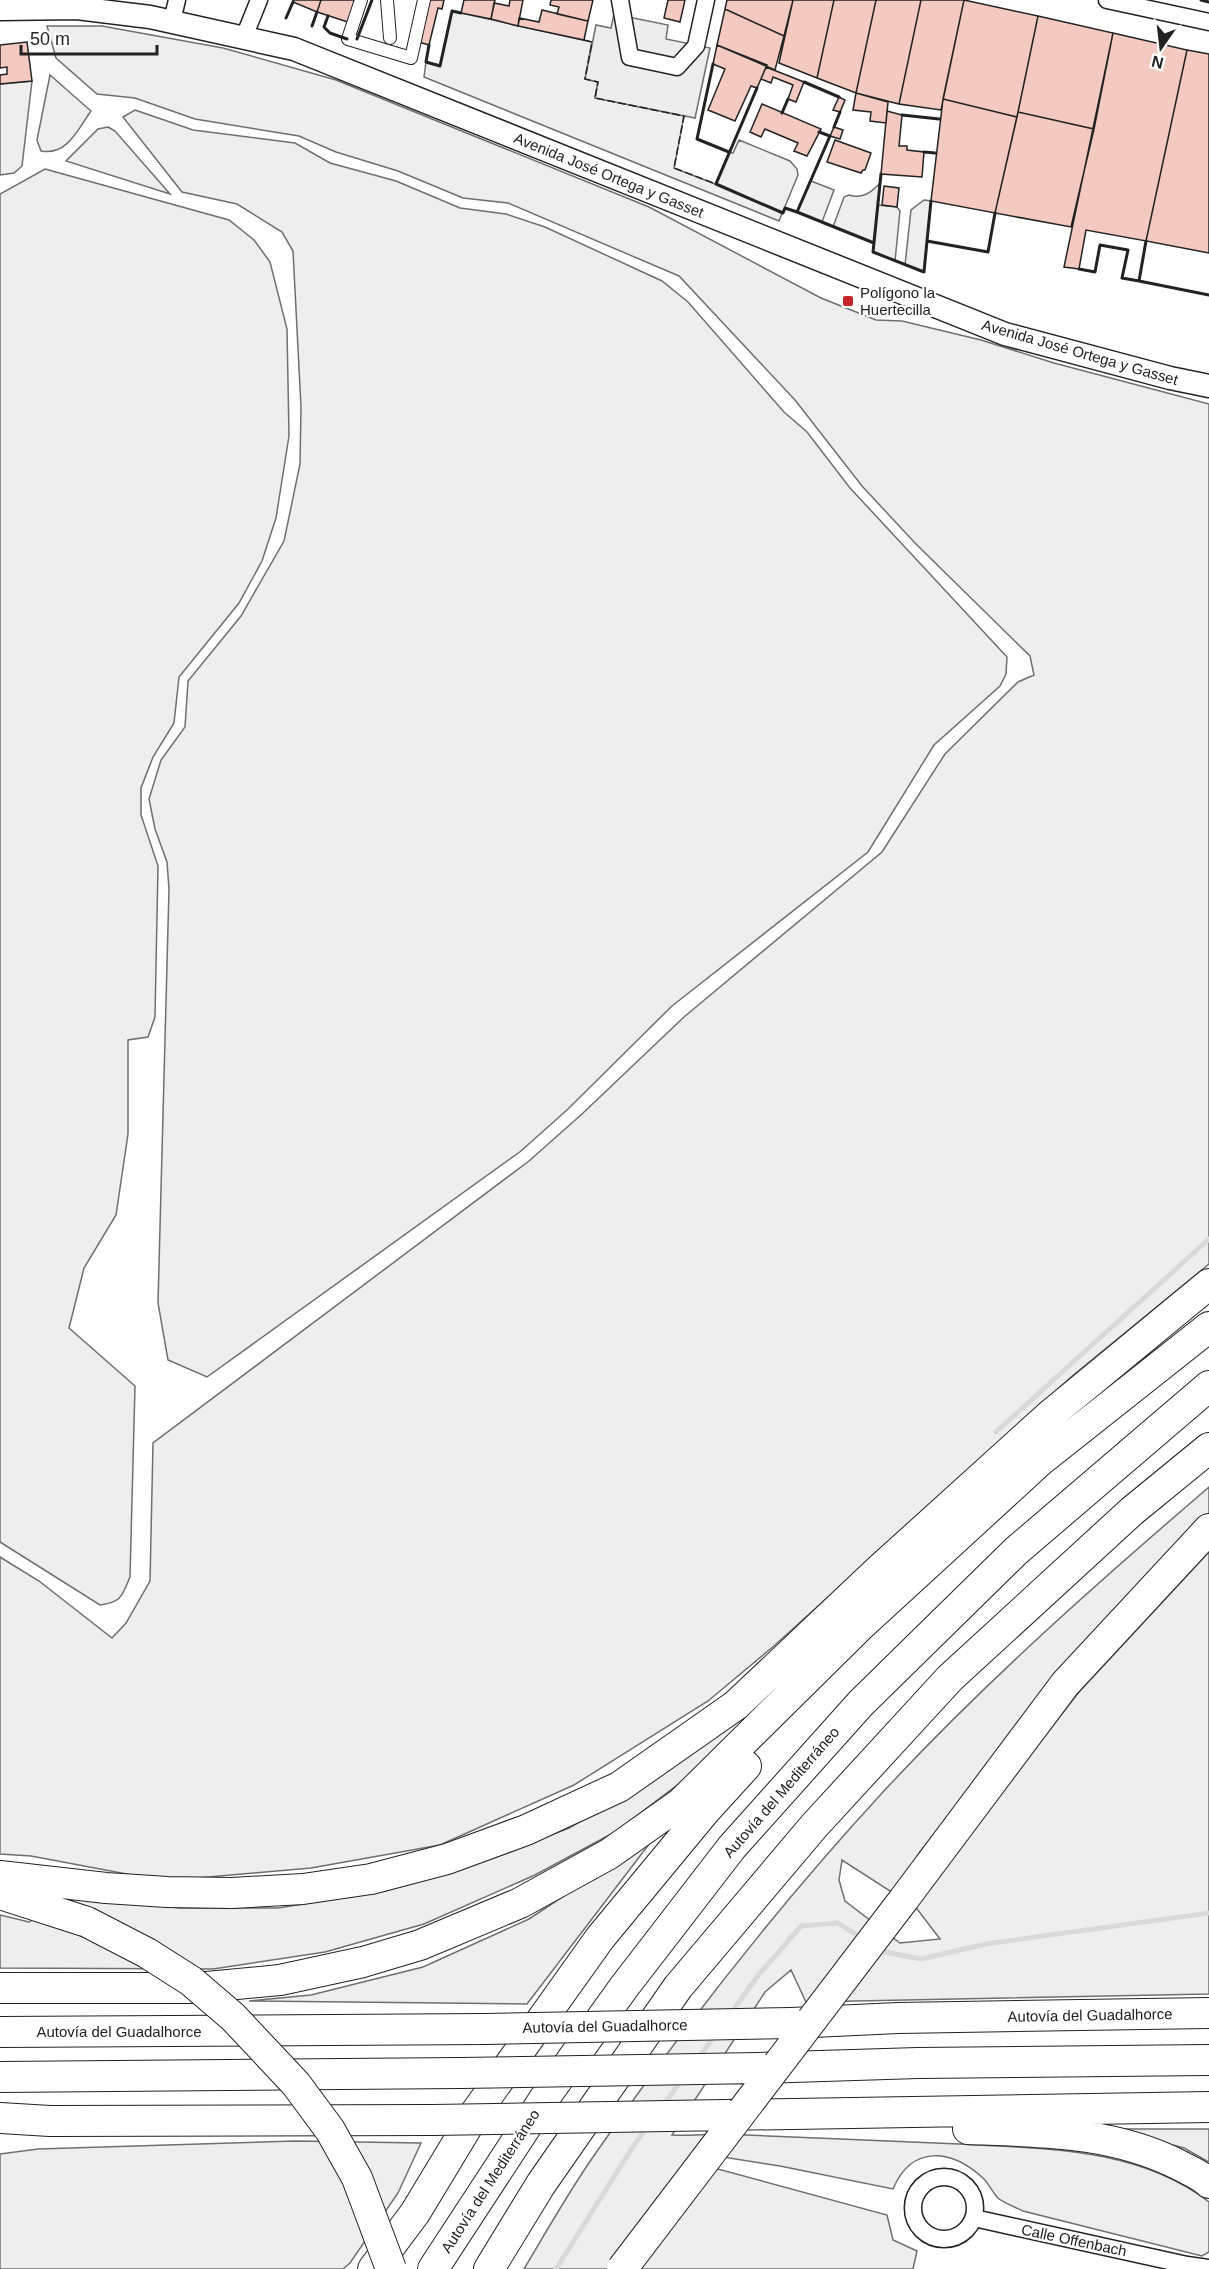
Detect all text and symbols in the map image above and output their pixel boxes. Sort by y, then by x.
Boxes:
scale bar [21,18,158,56]
north arrow [1131,18,1191,78]
text: 50 m [30,29,70,49]
text: N [1150,52,1165,72]
street label: Avenida José Ortega y Gasset [512,129,707,221]
place label: Polígono la Huertecilla [860,284,936,318]
marker: Polígono la Huertecilla [841,294,855,308]
street label: Avenida José Ortega y Gasset [980,316,1181,388]
street label: Autovía del Mediterráneo [720,1723,842,1861]
street label: Autovía del Guadalhorce [1007,2005,1173,2025]
street label: Autovía del Guadalhorce [522,2016,688,2036]
street label: Autovía del Guadalhorce [36,2023,202,2040]
street label: Autovía del Mediterráneo [437,2106,543,2256]
street label: Calle Offenbach [1020,2221,1128,2259]

